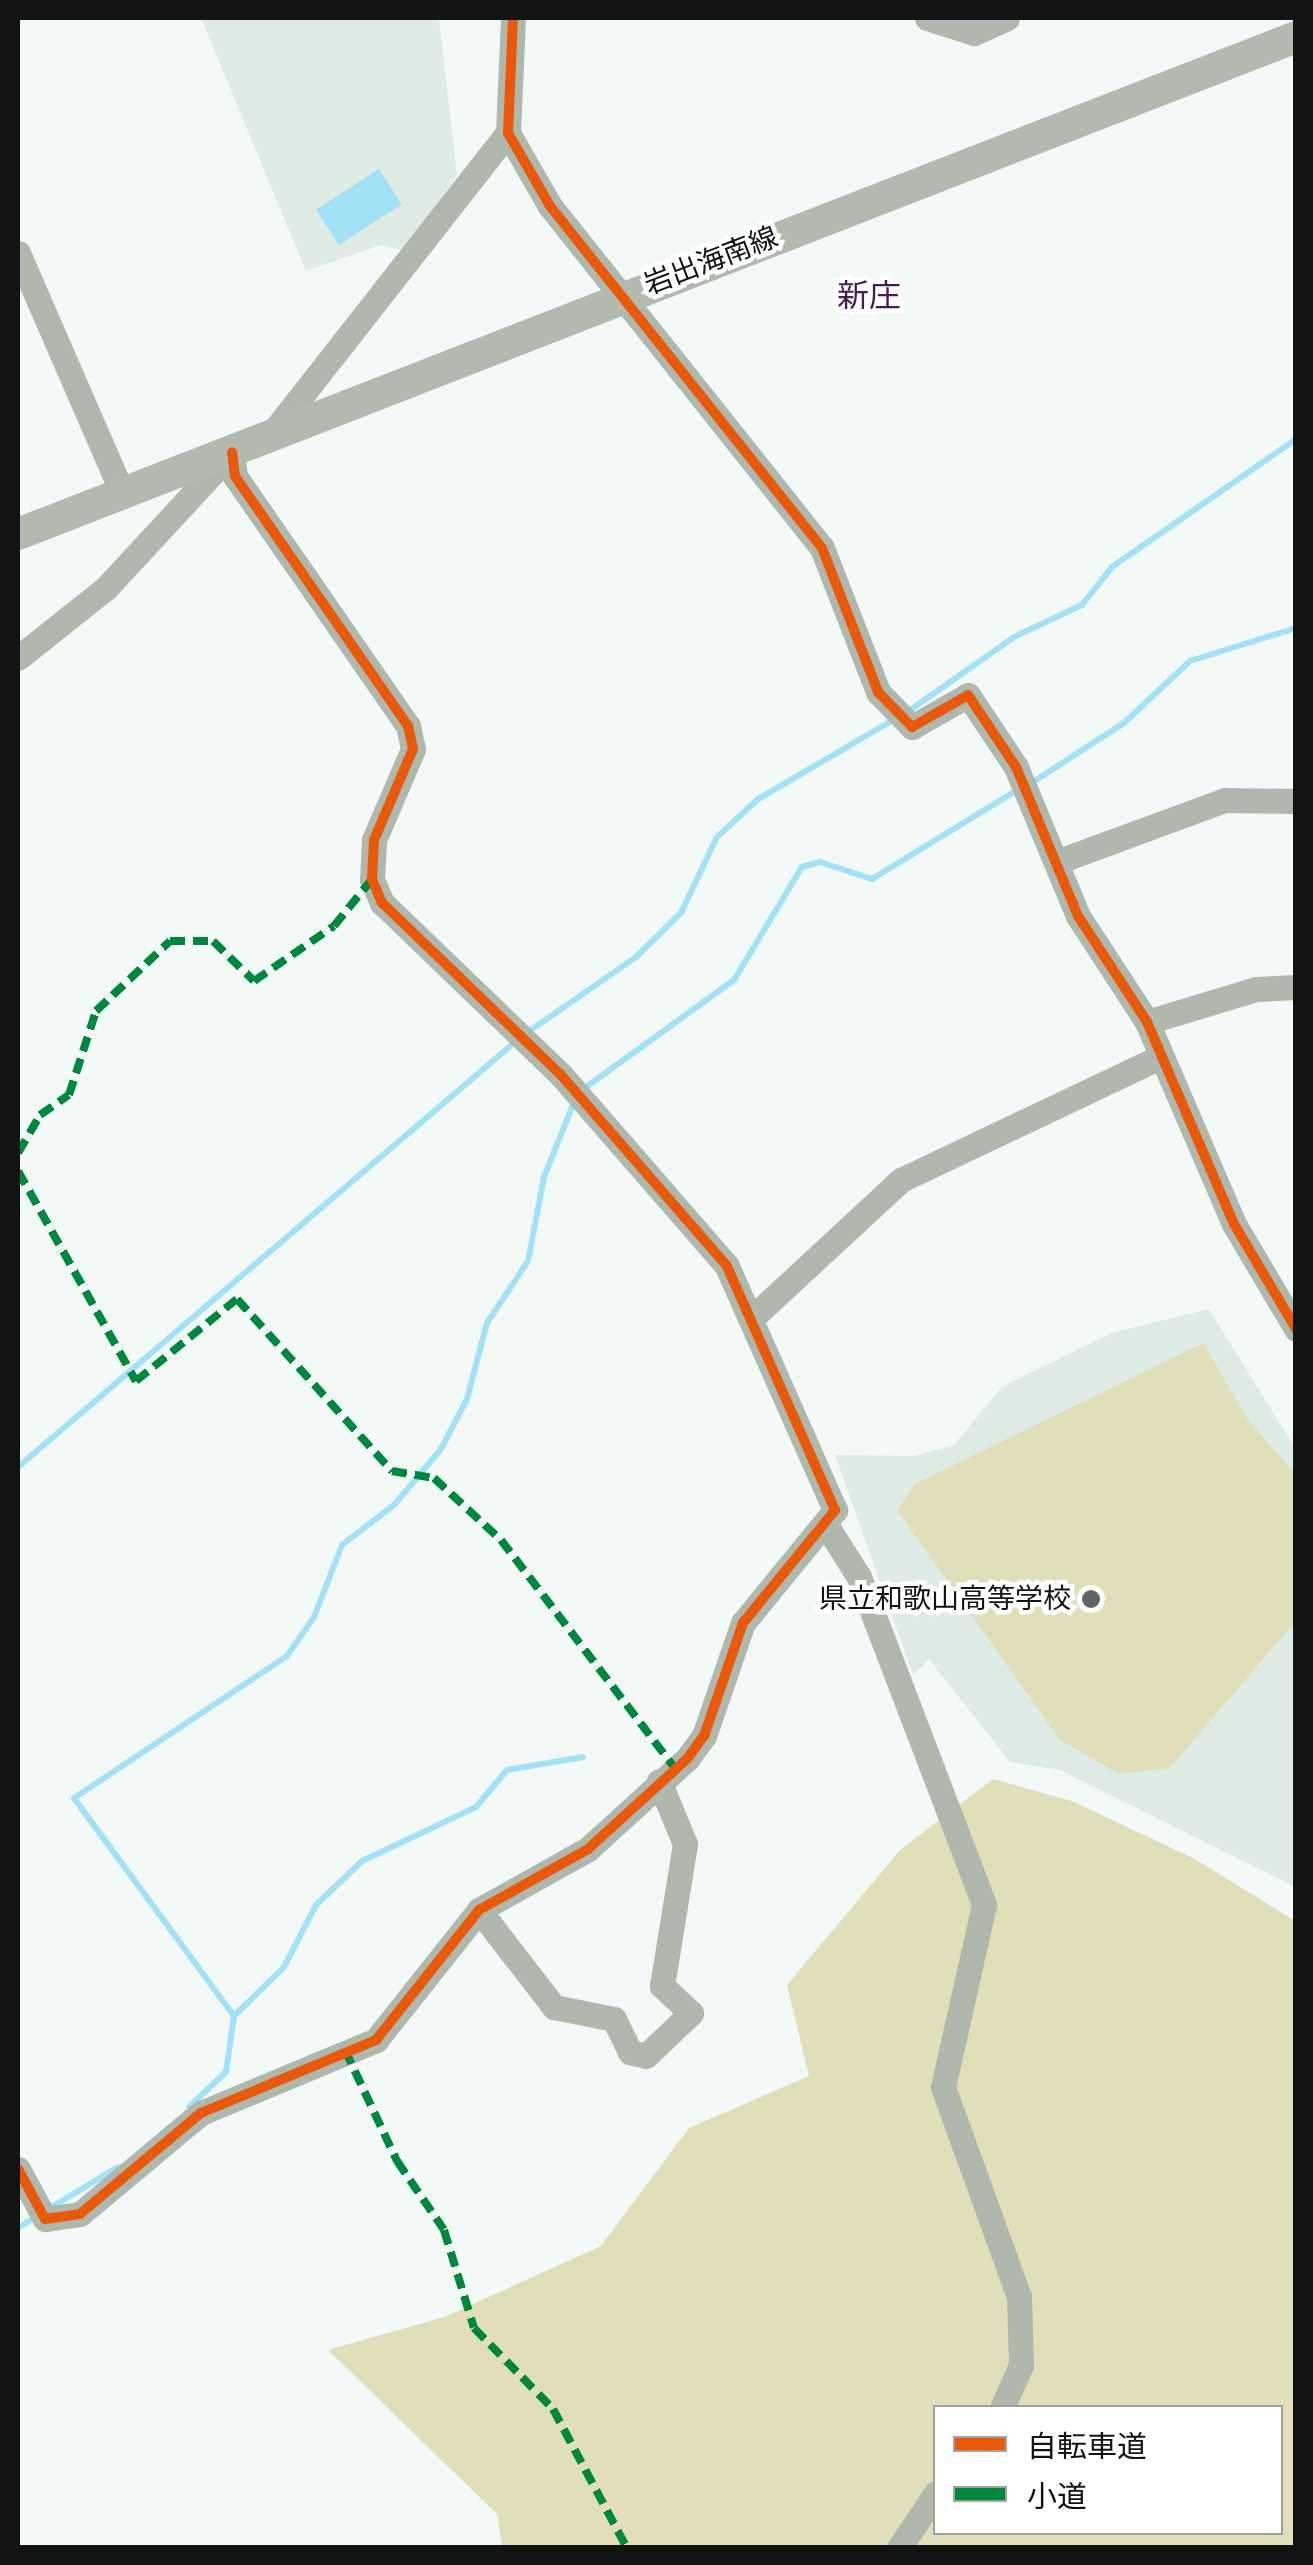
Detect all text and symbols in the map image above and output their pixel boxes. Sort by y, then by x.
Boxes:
street label: 岩出海南線 [640,220,782,302]
district label: 新庄 [837,277,901,315]
place label: 県立和歌山高等学校 [819,1582,1071,1616]
marker: 県立和歌山高等学校 [1080,1588,1102,1610]
legend [933,2405,1283,2535]
text: 自転車道 [1027,2429,1147,2465]
text: 小道 [1027,2479,1087,2515]

